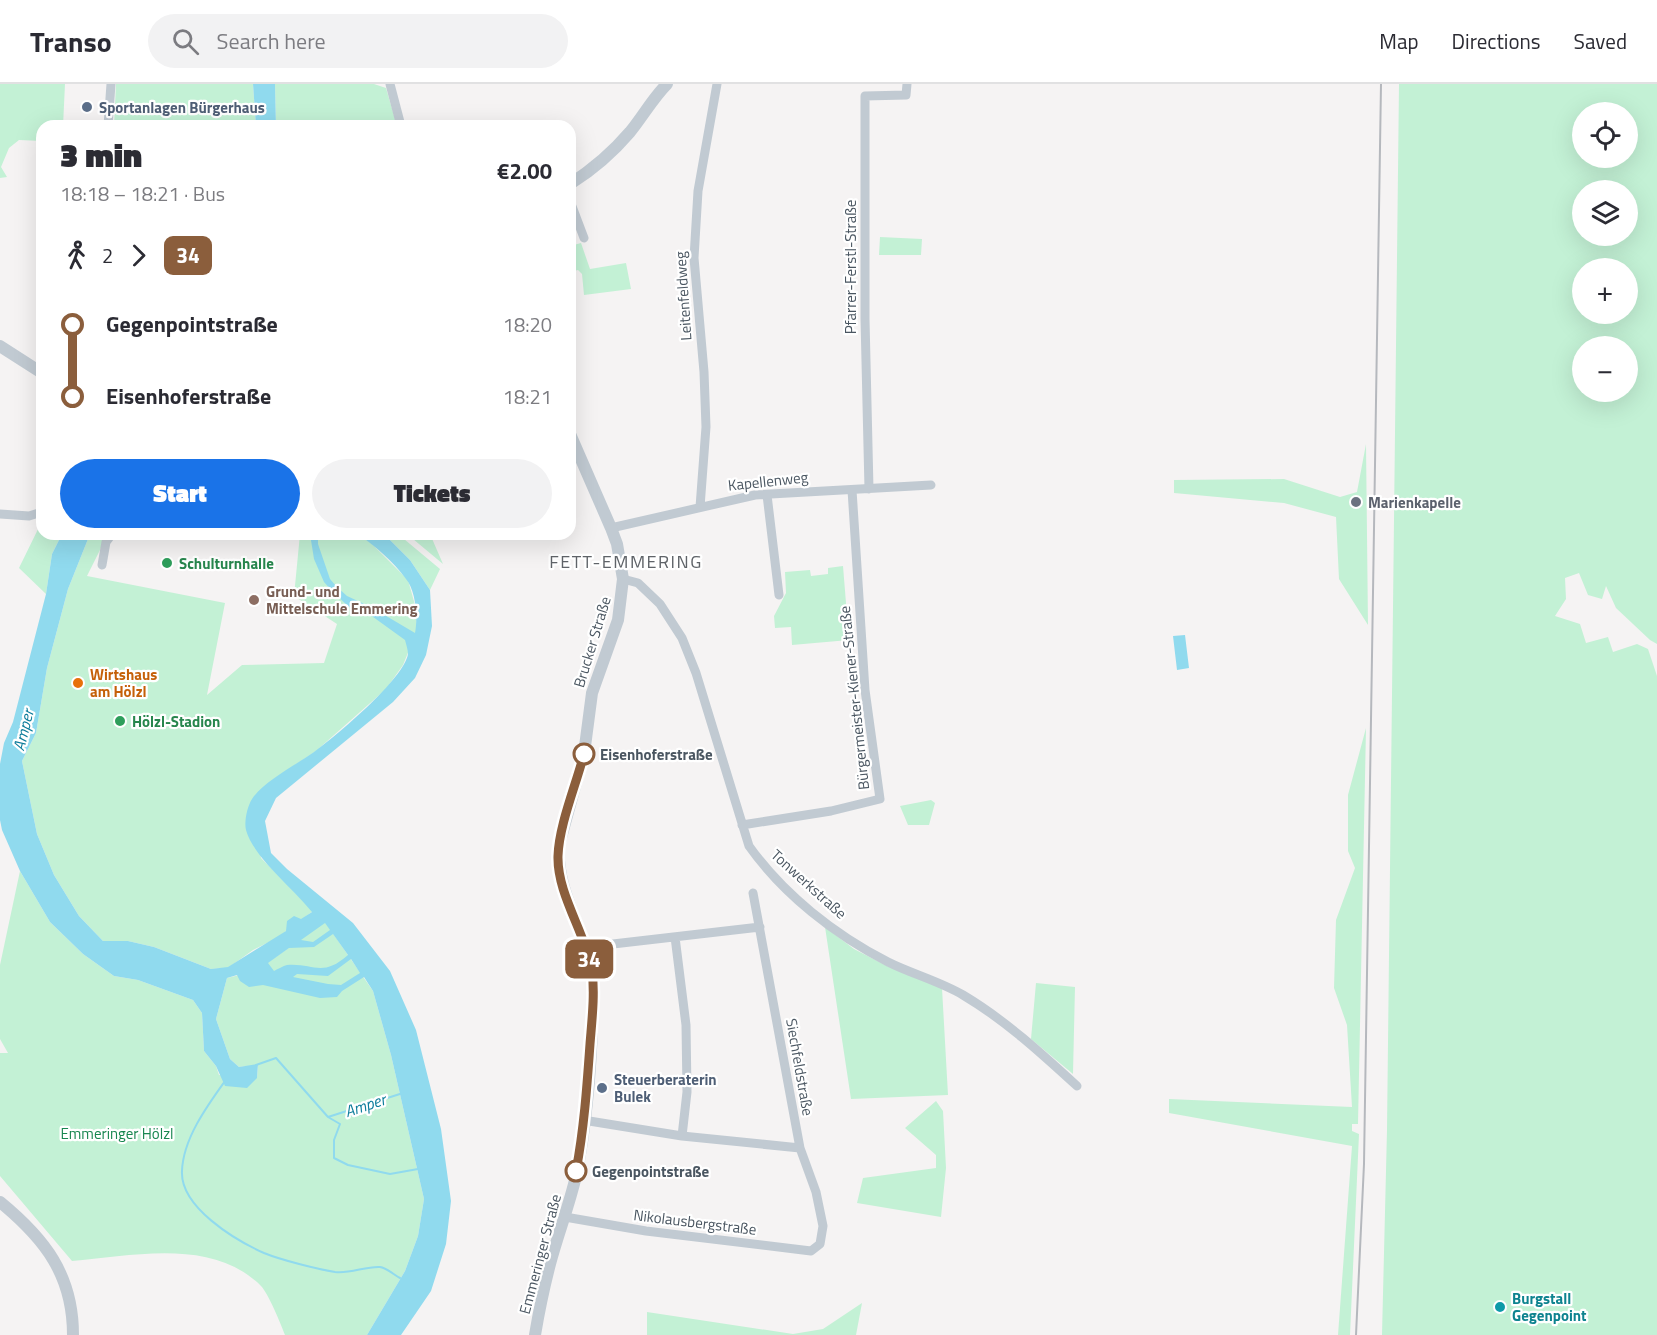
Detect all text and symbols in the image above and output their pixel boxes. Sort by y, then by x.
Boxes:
search box [148,14,568,68]
text: Transo [30,20,112,63]
text: Search here [217,24,326,58]
icon: search [169,25,202,58]
text: Map [1379,25,1419,57]
text: Directions [1452,25,1541,57]
text: Saved [1574,25,1627,57]
place label: Sportanlagen Bürgerhaus [99,96,265,119]
marker: Sportanlagen Bürgerhaus [80,100,94,114]
map controls [1572,102,1638,402]
button: locate [1572,102,1638,168]
text: 3 min [60,130,142,180]
text: €2.00 [497,154,552,188]
text: 18:18 – 18:21 · Bus [60,178,225,209]
button: layers [1572,180,1638,246]
street label: Pfarrer-Ferstl-Straße [839,200,862,334]
icon: walk [60,239,93,272]
icon: forward [122,239,155,272]
text: 34 [176,239,200,271]
text: 2 [102,240,113,271]
street label: Leitenfeldweg [668,250,698,341]
button: + [1572,258,1638,324]
text: Gegenpointstraße [106,307,278,341]
text: 18:20 [503,309,552,340]
button: − [1572,336,1638,402]
text: Eisenhoferstraße [106,379,271,413]
text: 18:21 [503,381,552,412]
button: Start [60,459,300,528]
button: Tickets [312,459,552,528]
street label: Kapellenweg [727,465,810,497]
place label: Marienkapelle [1368,491,1461,514]
marker: Marienkapelle [1349,495,1363,509]
district label: FETT-EMMERING [549,548,703,575]
place label: Schulturnhalle [179,552,274,575]
marker: Schulturnhalle [160,556,174,570]
place label: Grund- und Mittelschule Emmering [266,580,418,620]
marker: Grund- und Mittelschule Emmering [247,593,261,607]
street label: Brucker Straße [567,594,617,690]
street label: Bürgermeister-Kiener-Straße [833,605,875,791]
place label: Wirtshaus am Hölzl [90,663,157,703]
marker: Wirtshaus am Hölzl [71,676,85,690]
water label: Amper [6,705,40,753]
place label: Hölzl-Stadion [132,710,220,733]
marker: Hölzl-Stadion [113,714,127,728]
marker: Eisenhoferstraße [573,743,595,765]
place label: Eisenhoferstraße [600,743,713,766]
street label: Tonwerkstraße [766,844,852,924]
line badge: 34 [562,940,616,978]
text: 34 [577,943,601,975]
street label: Siechfeldstraße [780,1016,820,1118]
place label: Steuerberaterin Bulek [614,1068,717,1108]
marker: Steuerberaterin Bulek [595,1081,609,1095]
water label: Amper [341,1087,390,1123]
park label: Emmeringer Hölzl [61,1122,173,1145]
marker: Gegenpointstraße [565,1160,587,1182]
place label: Gegenpointstraße [592,1160,709,1183]
street label: Emmeringer Straße [513,1191,567,1317]
street label: Nikolausbergstraße [632,1203,758,1241]
place label: Burgstall Gegenpoint [1512,1287,1587,1327]
marker: Burgstall Gegenpoint [1493,1300,1507,1314]

